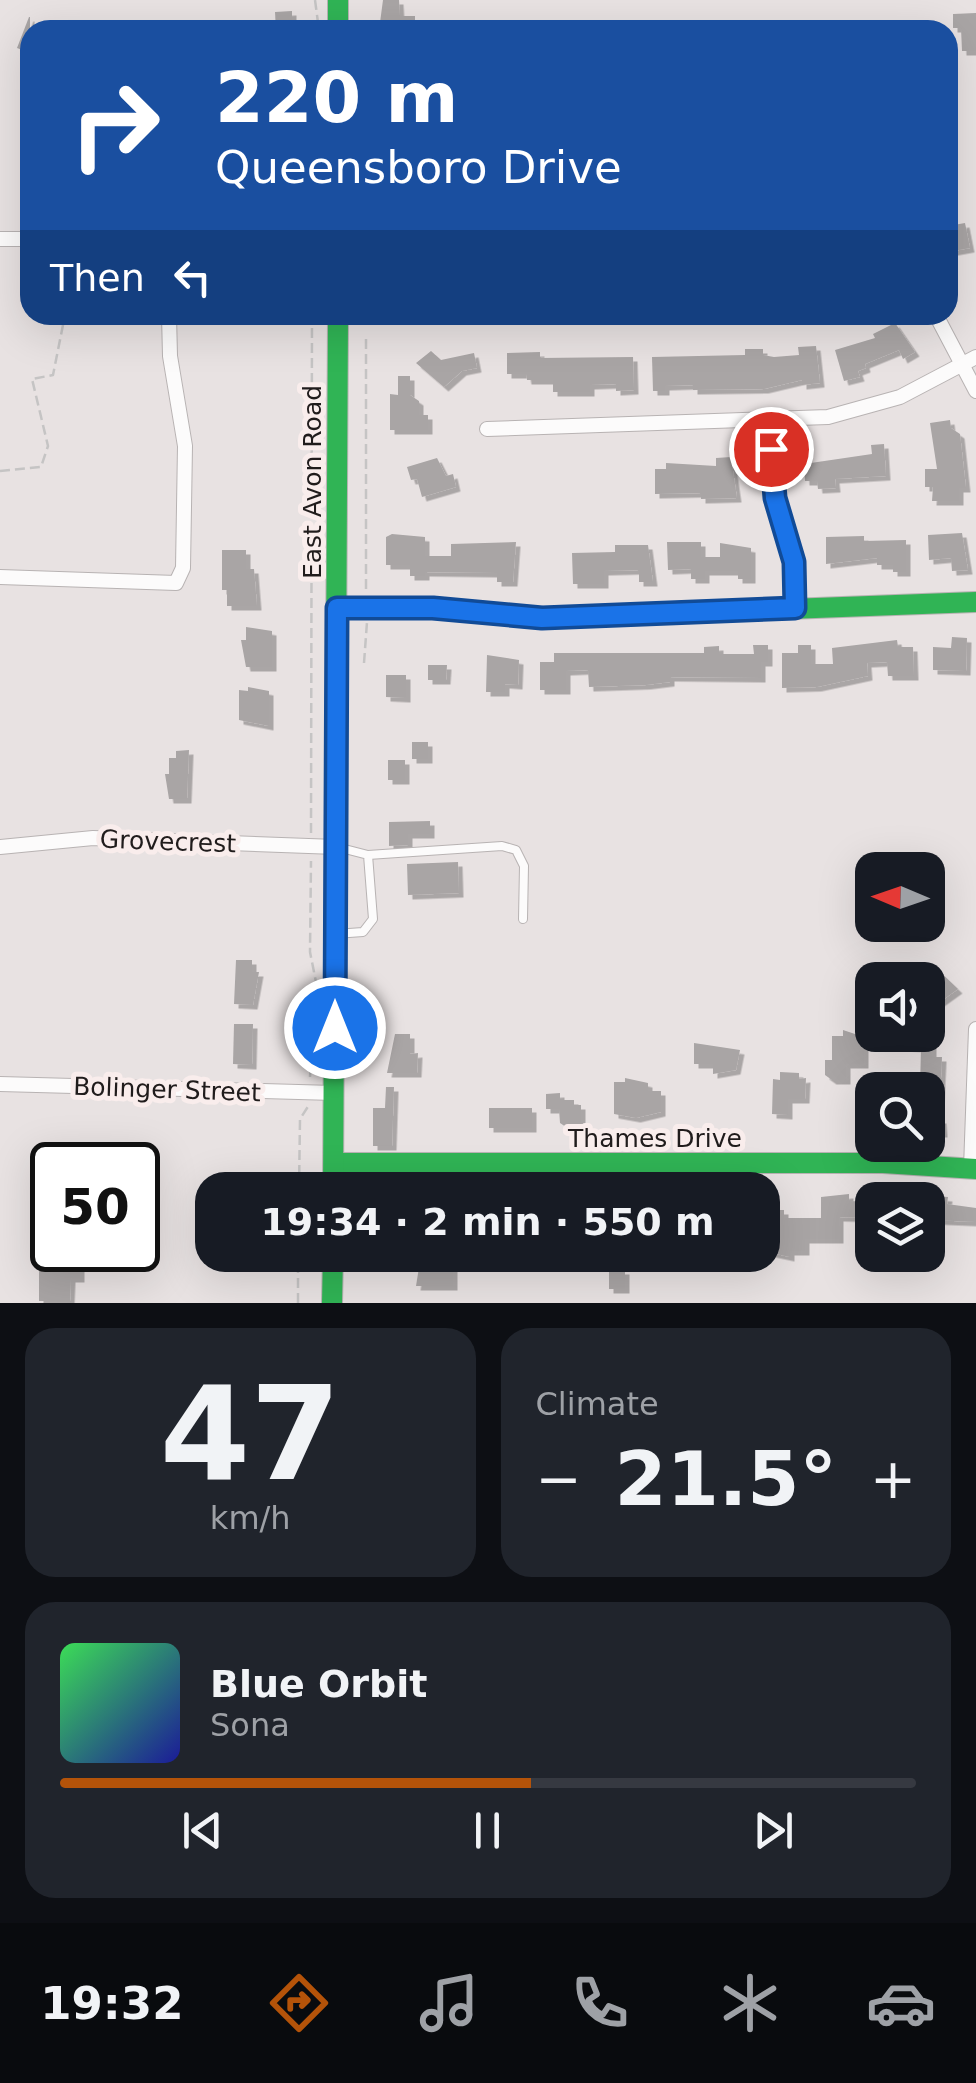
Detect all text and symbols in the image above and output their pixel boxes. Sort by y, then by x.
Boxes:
text: 220 m [215,57,458,139]
icon: right [50,60,180,190]
text: Queensboro Drive [215,141,622,194]
icon: left [165,250,220,305]
text: Then [50,256,145,300]
street label: East Avon Road [298,385,327,579]
pin [729,407,814,492]
icon: arrive [744,422,799,477]
street label: Grovecrest [99,825,237,858]
north arrow [855,852,945,942]
map controls [855,852,945,1272]
button: sound [855,962,945,1052]
position arrow [283,976,387,1080]
street label: Bolinger Street [73,1072,261,1107]
button: search [855,1072,945,1162]
street label: Thames Drive [567,1124,742,1153]
speed limit sign: 50 [30,1142,160,1272]
button: layers [855,1182,945,1272]
text: 19:34 · 2 min · 550 m [260,1200,715,1244]
text: 47 [160,1358,341,1510]
text: Climate [536,1385,659,1423]
text: 21.5° [614,1435,837,1523]
text: − [536,1447,582,1511]
text: + [870,1447,916,1511]
text: km/h [210,1499,291,1537]
text: Blue Orbit [210,1662,427,1706]
text: Sona [210,1706,290,1744]
icon: previous [175,1803,230,1858]
icon: pause [460,1803,515,1858]
icon: next [746,1803,801,1858]
icon: directions [264,1968,334,2038]
icon: music [414,1968,484,2038]
icon: phone [565,1968,635,2038]
icon: climate [715,1968,785,2038]
icon: car [866,1968,936,2038]
text: 19:32 [40,1977,183,2030]

